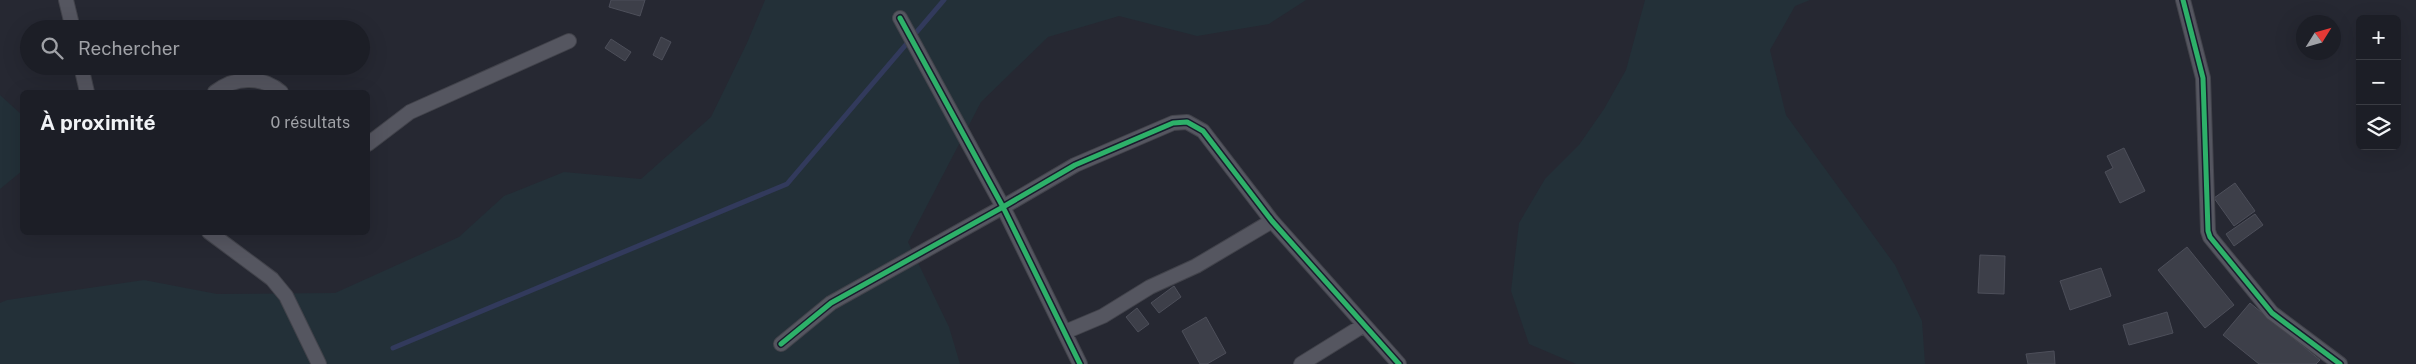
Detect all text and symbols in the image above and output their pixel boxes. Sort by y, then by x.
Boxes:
north arrow [2296,15,2341,60]
map controls [2356,15,2401,150]
button: + [2356,15,2401,60]
search box [20,20,370,75]
icon: search [38,34,66,62]
text: Rechercher [78,37,180,59]
button: − [2356,60,2401,105]
button: layers [2356,105,2401,150]
text: À proximité [40,110,156,135]
text: 0 résultats [270,113,350,132]

